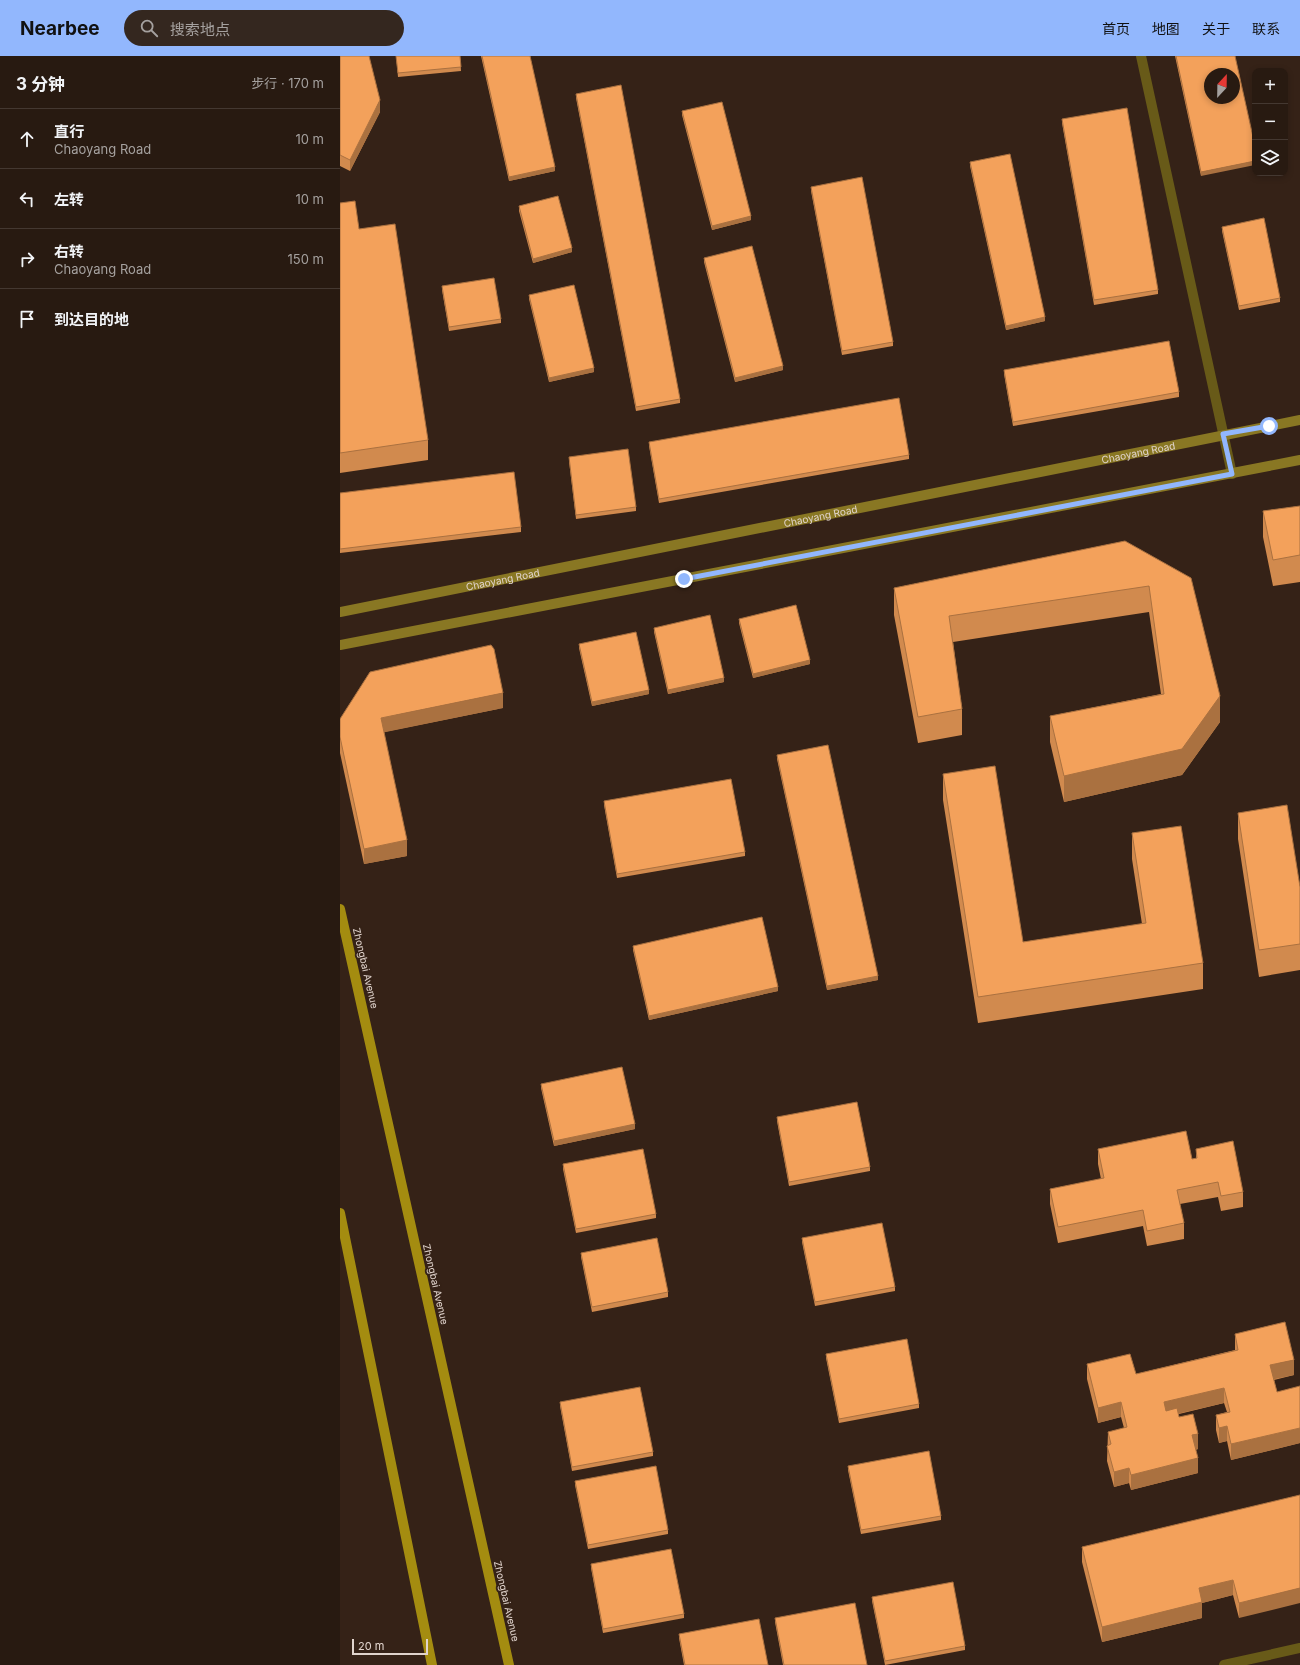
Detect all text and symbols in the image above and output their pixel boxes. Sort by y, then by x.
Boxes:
search box [124,10,404,46]
text: Nearbee [20,17,100,40]
icon: search [138,17,160,39]
text: 搜索地点 [170,20,230,39]
text: 首页 [1102,20,1130,37]
text: 地图 [1152,20,1180,37]
text: 关于 [1202,20,1230,37]
text: 联系 [1252,20,1280,37]
north arrow [1204,68,1240,104]
map controls [1252,68,1288,176]
button: + [1252,68,1288,104]
text: 3 分钟 [16,74,65,94]
text: 步行 · 170 m [251,75,324,91]
button: − [1252,104,1288,140]
text: 直行 [54,122,84,141]
icon: ahead [16,128,38,150]
text: 10 m [295,131,324,147]
button: layers [1252,140,1288,176]
text: Chaoyang Road [54,141,151,157]
icon: left [16,188,38,210]
text: 左转 [54,190,84,209]
text: 10 m [295,191,324,207]
text: 右转 [54,242,84,261]
icon: right [16,248,38,270]
text: 150 m [288,251,324,267]
text: Chaoyang Road [54,261,151,277]
icon: arrive [16,308,38,330]
text: 到达目的地 [54,310,129,329]
route start [1260,417,1278,435]
street label: Chaoyang Road [1100,439,1176,466]
street label: Chaoyang Road [783,503,858,529]
street label: Chaoyang Road [465,566,541,593]
route end [675,570,693,588]
street label: Zhongbai Avenue [351,926,381,1010]
street label: Zhongbai Avenue [421,1242,451,1326]
street label: Zhongbai Avenue [492,1559,522,1643]
scale bar [352,1637,428,1656]
text: 20 m [358,1639,384,1653]

